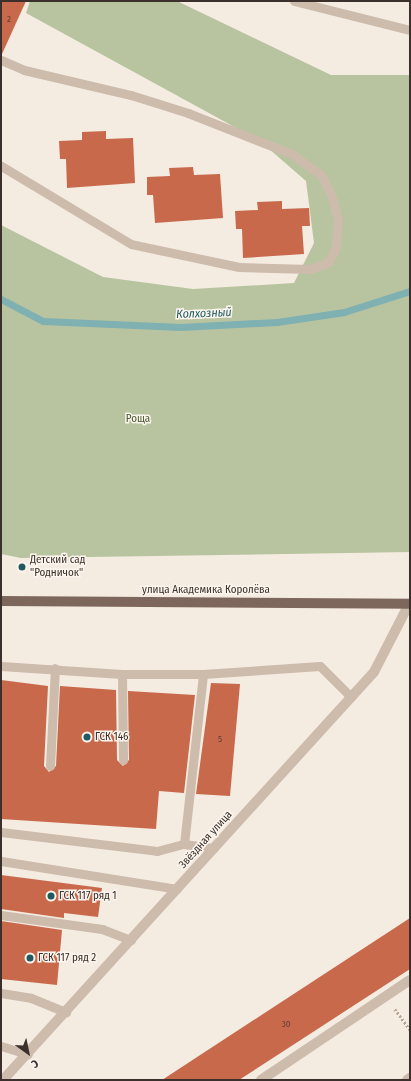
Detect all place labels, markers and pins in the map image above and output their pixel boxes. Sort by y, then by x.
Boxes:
place label: Детский сад "Родничок" [30,554,85,580]
marker: Детский сад "Родничок" [17,562,27,572]
place label: ГСК 146 [95,730,129,744]
marker: ГСК 146 [82,732,92,742]
place label: ГСК 117 ряд 1 [59,889,117,903]
marker: ГСК 117 ряд 1 [46,891,56,901]
place label: ГСК 117 ряд 2 [38,951,96,965]
marker: ГСК 117 ряд 2 [25,953,35,963]

